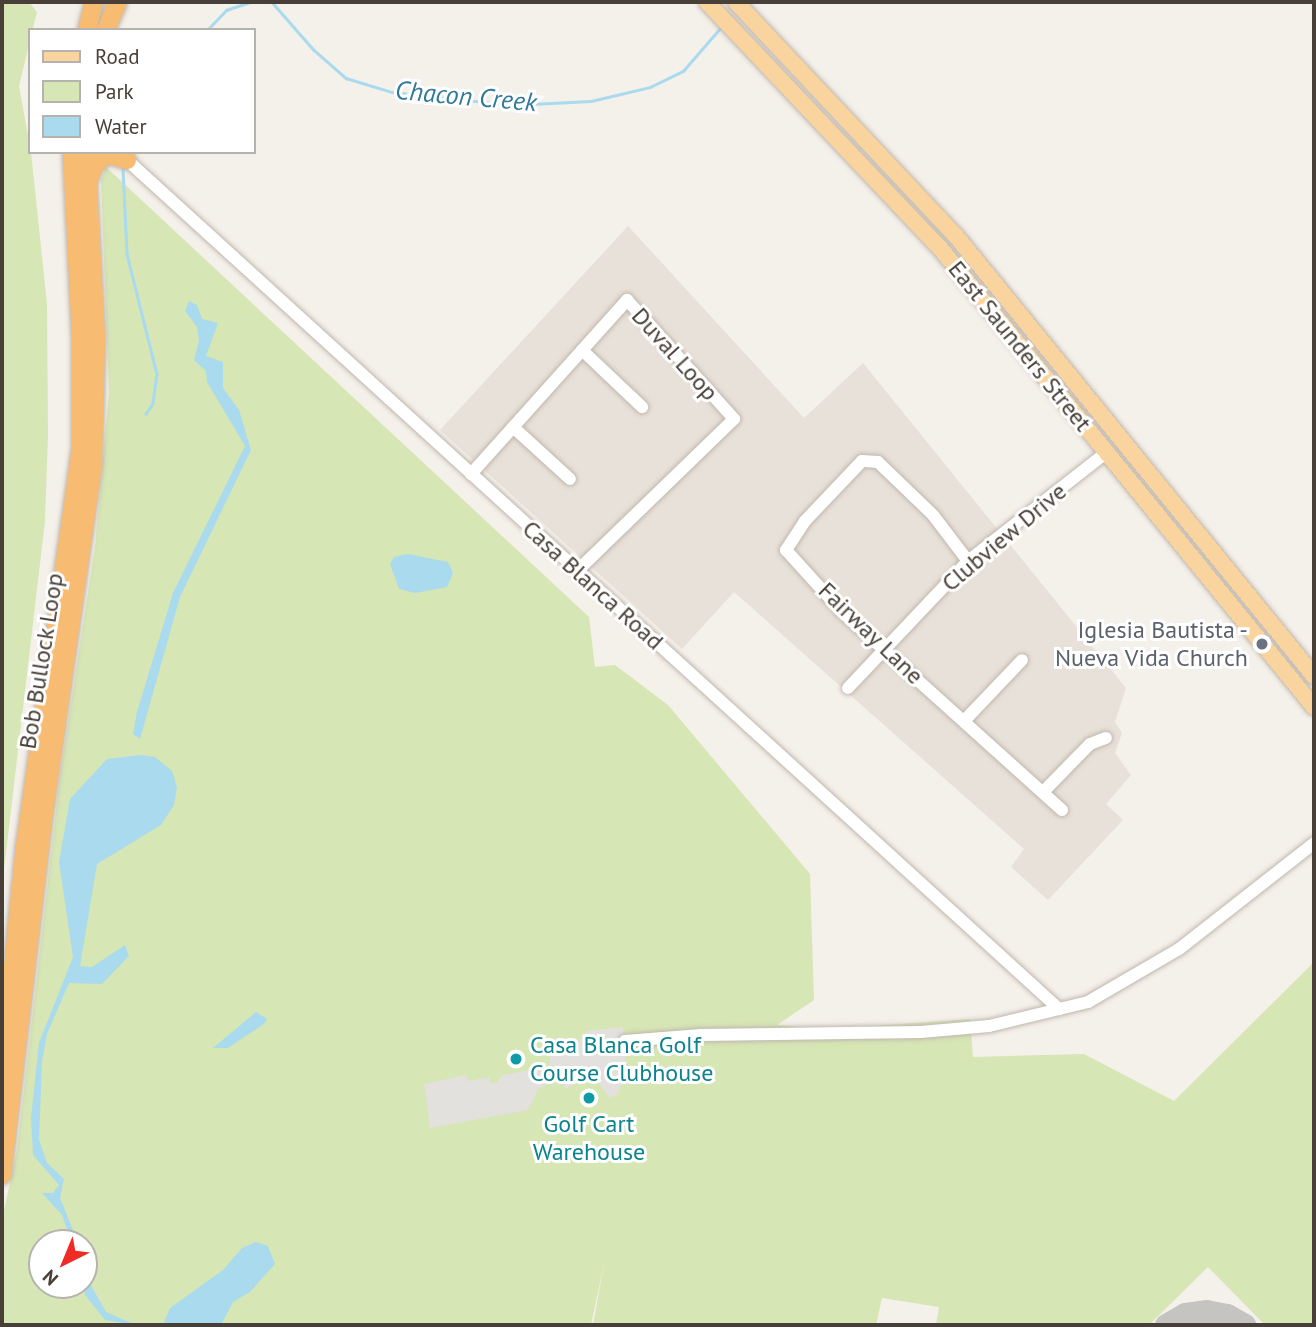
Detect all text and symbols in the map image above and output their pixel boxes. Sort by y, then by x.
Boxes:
legend [28,28,256,154]
text: Road [95,43,139,70]
water label: Chacon Creek [394,74,538,118]
text: Park [95,78,134,105]
text: Water [95,113,147,140]
street label: East Saunders Street [942,255,1098,437]
street label: Duval Loop [626,302,724,406]
street label: Clubview Drive [936,476,1072,598]
street label: Casa Blanca Road [517,514,669,656]
street label: Bob Bullock Loop [13,571,69,751]
street label: Fairway Lane [812,576,930,690]
place label: Iglesia Bautista - Nueva Vida Church [1054,616,1248,672]
marker: Iglesia Bautista - Nueva Vida Church [1254,636,1270,652]
place label: Casa Blanca Golf Course Clubhouse [530,1031,713,1087]
marker: Casa Blanca Golf Course Clubhouse [508,1051,524,1067]
marker: Golf Cart Warehouse [581,1090,597,1106]
place label: Golf Cart Warehouse [533,1110,645,1166]
north arrow [28,1229,98,1299]
text: N [37,1265,63,1291]

